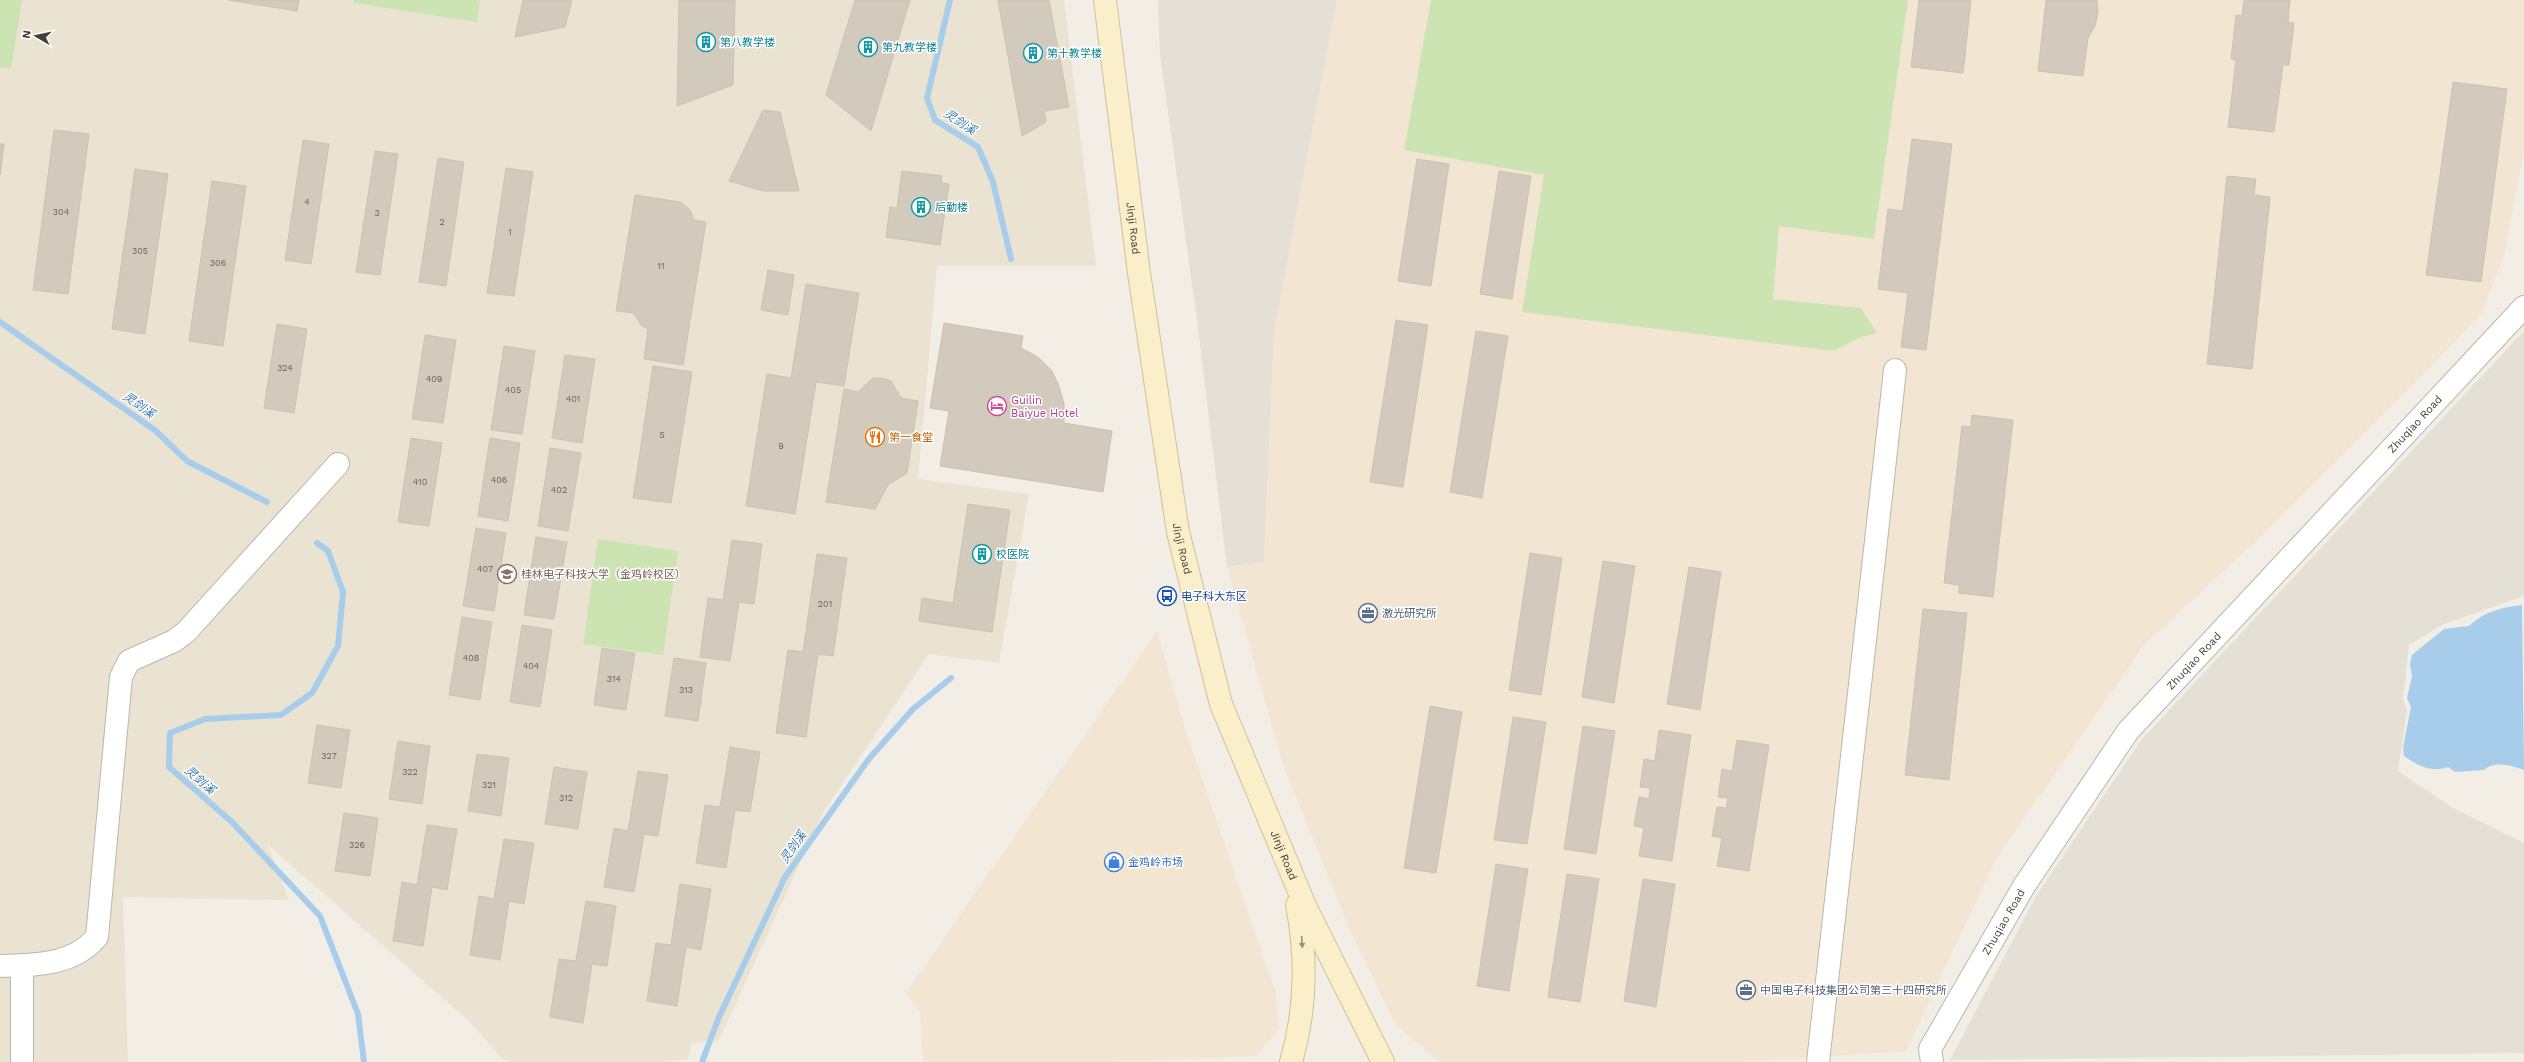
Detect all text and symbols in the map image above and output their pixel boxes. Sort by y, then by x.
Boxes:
north arrow [16,16,56,56]
text: N [20,29,34,40]
building icon: 第八教学楼 [695,31,717,53]
place label: 第八教学楼 [720,36,775,49]
building icon: 第九教学楼 [857,36,879,58]
place label: 第九教学楼 [882,41,937,54]
building icon: 第十教学楼 [1022,42,1044,64]
place label: 第十教学楼 [1047,47,1102,60]
water label: 灵剑溪 [941,106,981,139]
building icon: 后勤楼 [910,196,932,218]
house number: 4 [304,197,310,207]
place label: 后勤楼 [935,201,968,214]
street label: Jinji Road [1123,201,1143,255]
house number: 304 [53,207,70,217]
house number: 3 [374,208,380,218]
house number: 2 [439,217,445,227]
house number: 1 [508,227,512,237]
house number: 305 [132,246,148,256]
house number: 306 [210,258,226,268]
house number: 11 [657,261,665,271]
house number: 324 [277,363,293,373]
house number: 409 [426,374,442,384]
house number: 405 [505,385,521,395]
water label: 灵剑溪 [120,389,159,422]
street label: Zhuqiao Road [2385,393,2445,456]
house number: 401 [566,394,580,404]
place label: Guilin Baiyue Hotel [1011,394,1079,420]
hotel icon: Guilin Baiyue Hotel [986,395,1008,417]
restaurant icon: 第一食堂 [864,426,886,448]
house number: 5 [659,430,665,440]
place label: 第一食堂 [889,431,933,444]
house number: 9 [778,441,784,451]
house number: 406 [491,475,507,485]
house number: 410 [413,477,428,487]
house number: 402 [551,485,567,495]
street label: Jinji Road [1170,522,1194,576]
building icon: 校医院 [971,543,993,565]
place label: 校医院 [996,548,1029,561]
school or university icon: 桂林电子科技大学（金鸡岭校区） [496,563,518,585]
house number: 407 [477,564,493,574]
place label: 桂林电子科技大学（金鸡岭校区） [521,568,686,581]
bus stop icon: 电子科大东区 [1156,585,1178,607]
place label: 电子科大东区 [1181,590,1247,603]
house number: 201 [818,599,832,609]
office icon: 激光研究所 [1357,602,1379,624]
place label: 激光研究所 [1382,607,1437,620]
street label: Zhuqiao Road [2164,630,2224,693]
house number: 408 [463,653,479,663]
house number: 404 [523,661,540,671]
house number: 314 [607,674,622,684]
house number: 313 [679,685,693,695]
house number: 327 [321,751,337,761]
water label: 灵剑溪 [182,763,220,798]
house number: 322 [402,767,418,777]
house number: 321 [482,780,496,790]
house number: 312 [559,793,573,803]
water label: 灵剑溪 [777,827,810,866]
street label: Jinji Road [1267,829,1300,882]
house number: 326 [349,840,365,850]
shop icon: 金鸡岭市场 [1103,851,1125,873]
place label: 金鸡岭市场 [1128,856,1183,869]
street label: Zhuqiao Road [1980,887,2028,957]
one-way arrow [1299,936,1306,948]
office icon: 中国电子科技集团公司第三十四研究所 [1735,979,1757,1001]
place label: 中国电子科技集团公司第三十四研究所 [1760,984,1947,997]

